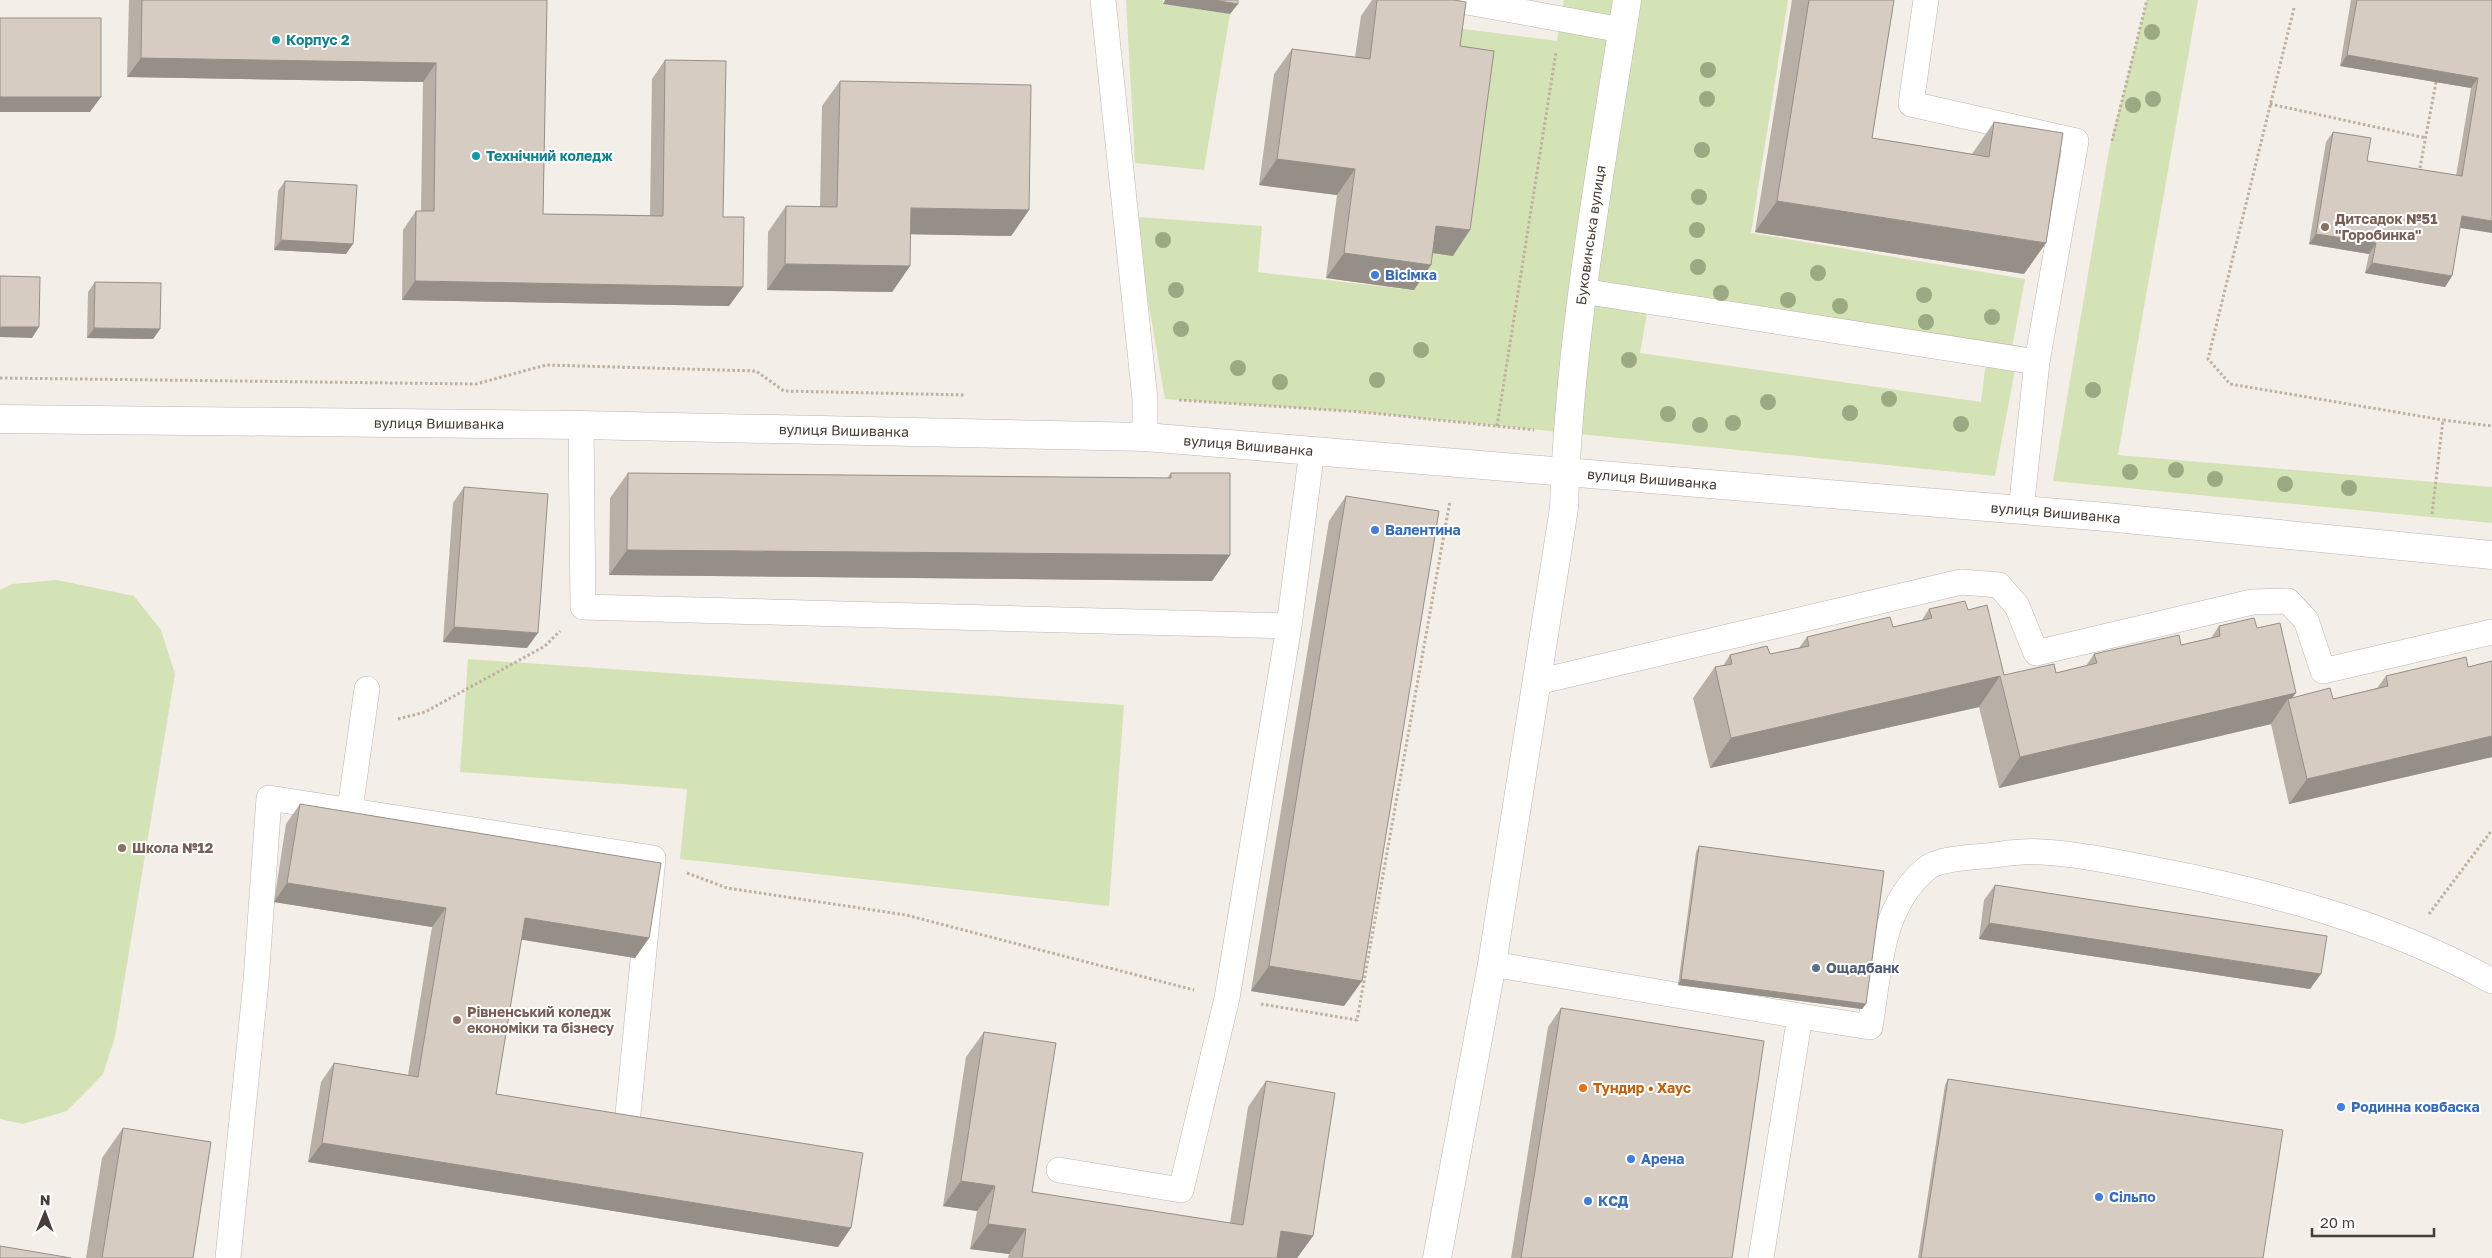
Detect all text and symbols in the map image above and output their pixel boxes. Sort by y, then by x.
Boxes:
place label: Корпус 2 [286,31,350,48]
marker: Корпус 2 [270,34,282,46]
place label: Технічний коледж [486,147,613,164]
marker: Технічний коледж [470,150,482,162]
street label: Буковинська вулиця [1572,164,1609,306]
place label: Дитсадок №51 "Горобинка" [2335,210,2437,243]
marker: Дитсадок №51 "Горобинка" [2319,221,2331,233]
place label: Вiсiмка [1385,266,1437,283]
marker: Вiсiмка [1369,269,1381,281]
street label: вулиця Вишиванка [374,414,504,432]
street label: вулиця Вишиванка [779,420,909,440]
street label: вулиця Вишиванка [1183,431,1314,459]
street label: вулиця Вишиванка [1586,465,1718,493]
street label: вулиця Вишиванка [1990,498,2121,526]
place label: Валентина [1385,521,1461,538]
marker: Валентина [1369,524,1381,536]
place label: Школа №12 [132,839,214,856]
marker: Школа №12 [116,842,128,854]
place label: Ощадбанк [1826,959,1899,976]
marker: Ощадбанк [1810,962,1822,974]
place label: Рівненський коледж економіки та бізнесу [467,1003,615,1036]
marker: Рівненський коледж економіки та бізнесу [451,1014,463,1026]
place label: Тундир • Хаус [1593,1079,1691,1096]
marker: Тундир • Хаус [1577,1082,1589,1094]
place label: Родинна ковбаска [2351,1098,2480,1115]
marker: Родинна ковбаска [2335,1101,2347,1113]
place label: Арена [1641,1150,1684,1167]
marker: Арена [1625,1153,1637,1165]
north arrow [20,1188,70,1238]
place label: Сільпо [2109,1188,2156,1205]
text: N [40,1191,51,1208]
marker: Сільпо [2093,1191,2105,1203]
place label: КСД [1598,1192,1629,1209]
marker: КСД [1582,1195,1594,1207]
scale bar [2312,1206,2434,1238]
text: 20 m [2320,1213,2355,1231]

